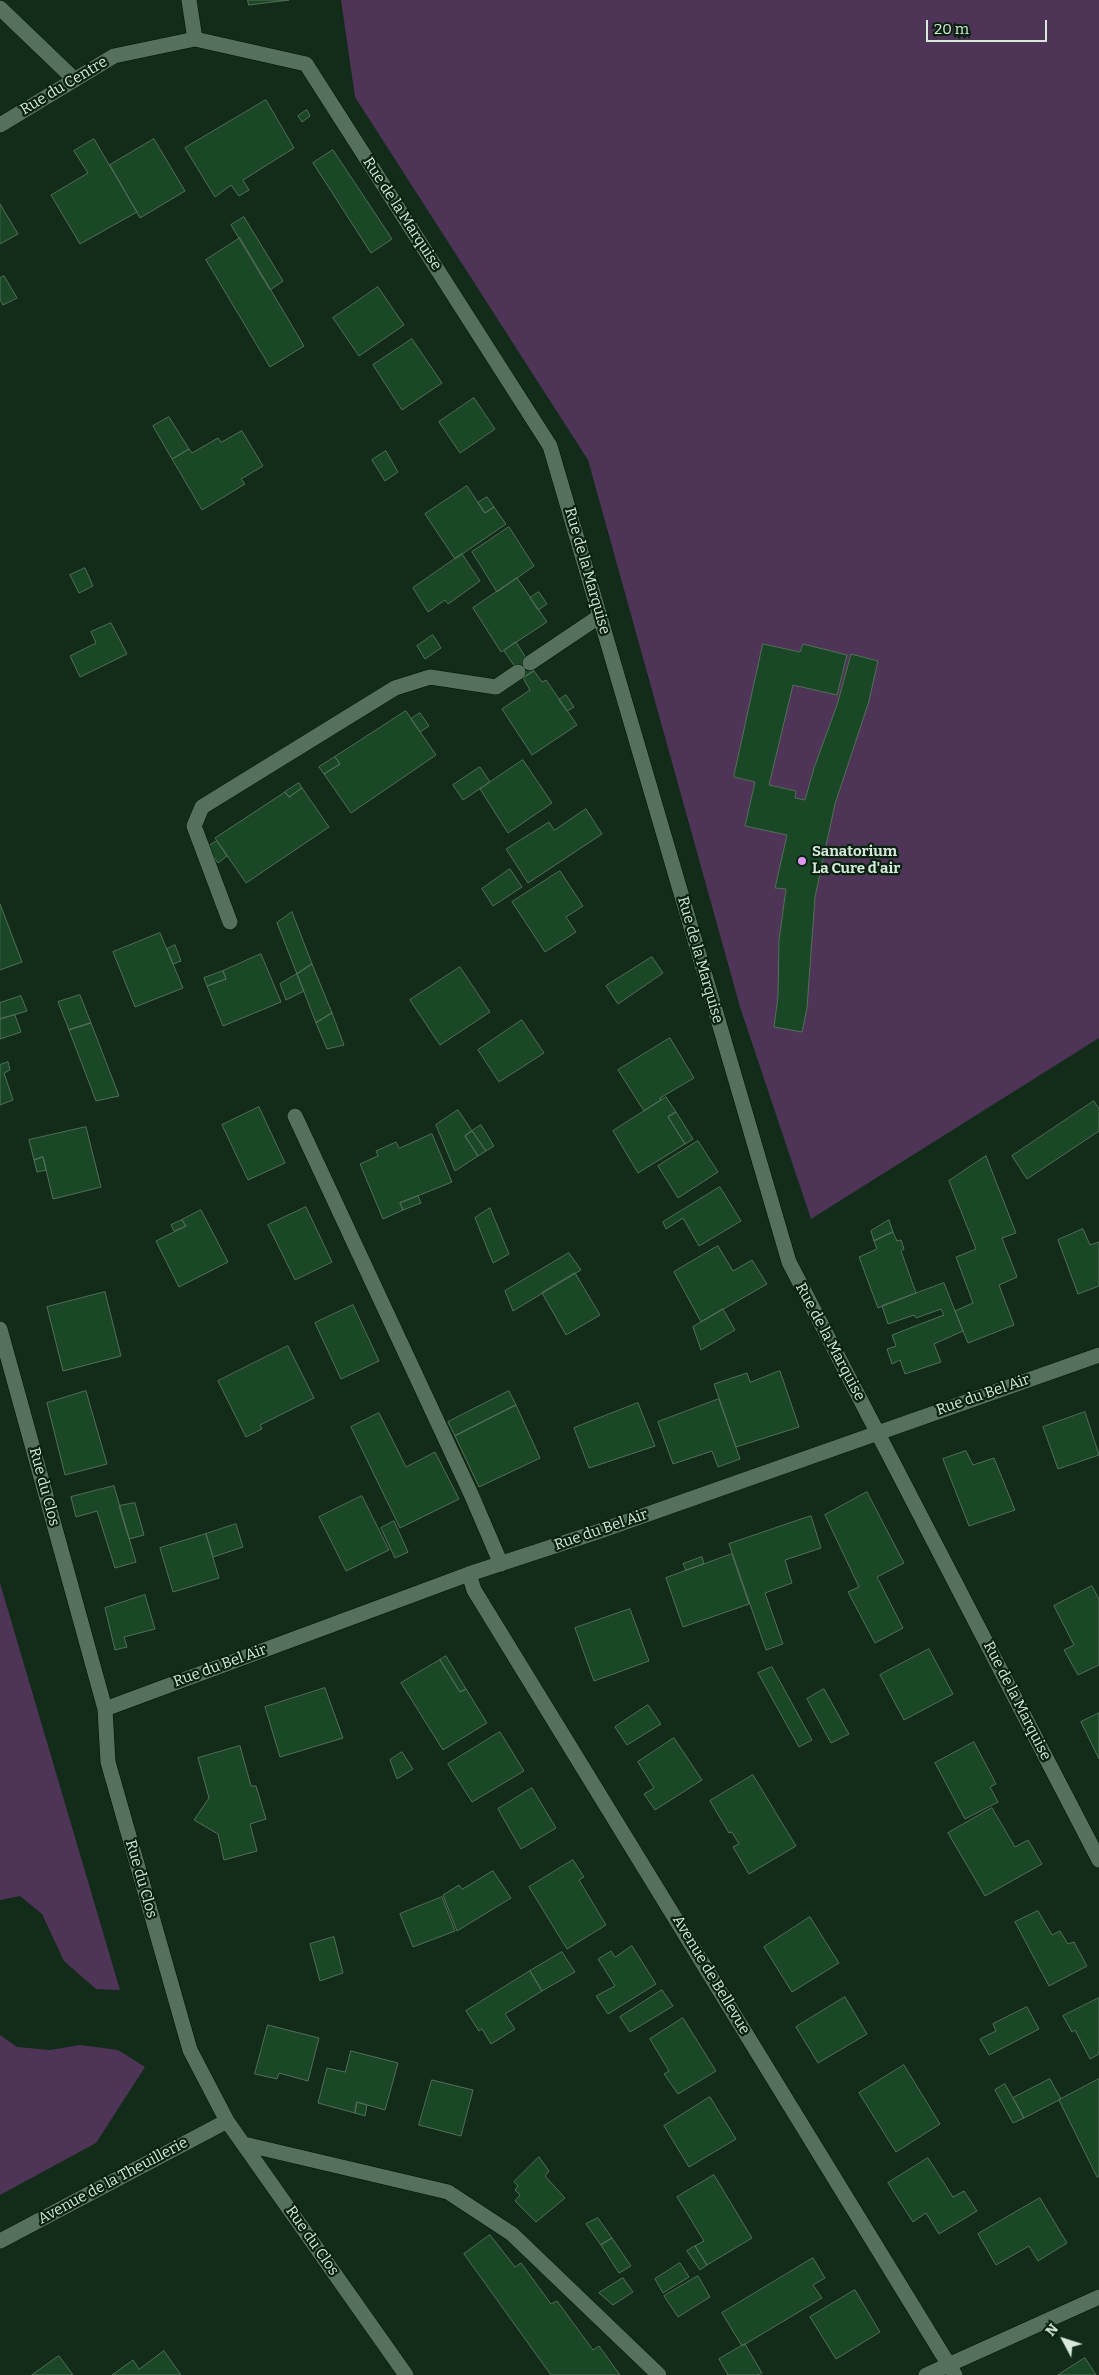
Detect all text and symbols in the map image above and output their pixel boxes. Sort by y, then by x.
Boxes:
scale bar [929,10,1050,42]
text: 20 m [934,20,969,38]
street label: Rue du Centre [17,53,111,119]
street label: Rue de la Marquise [359,154,445,274]
street label: Rue de la Marquise [560,506,614,636]
place label: Sanatorium La Cure d'air [812,843,900,878]
marker: Sanatorium La Cure d'air [796,855,808,867]
street label: Rue de la Marquise [673,895,727,1025]
street label: Rue de la Marquise [791,1280,869,1404]
street label: Rue du Bel Air [934,1371,1032,1419]
street label: Rue du Clos [25,1446,63,1528]
street label: Rue du Bel Air [552,1506,650,1554]
street label: Rue de la Marquise [979,1639,1055,1763]
street label: Rue du Bel Air [171,1641,269,1691]
street label: Rue du Clos [121,1838,161,1920]
street label: Avenue de Bellevue [668,1912,754,2038]
street label: Avenue de la Theuillerie [35,2134,191,2228]
street label: Rue du Clos [281,2203,343,2279]
north arrow [1039,2315,1089,2365]
text: N [1042,2320,1062,2340]

